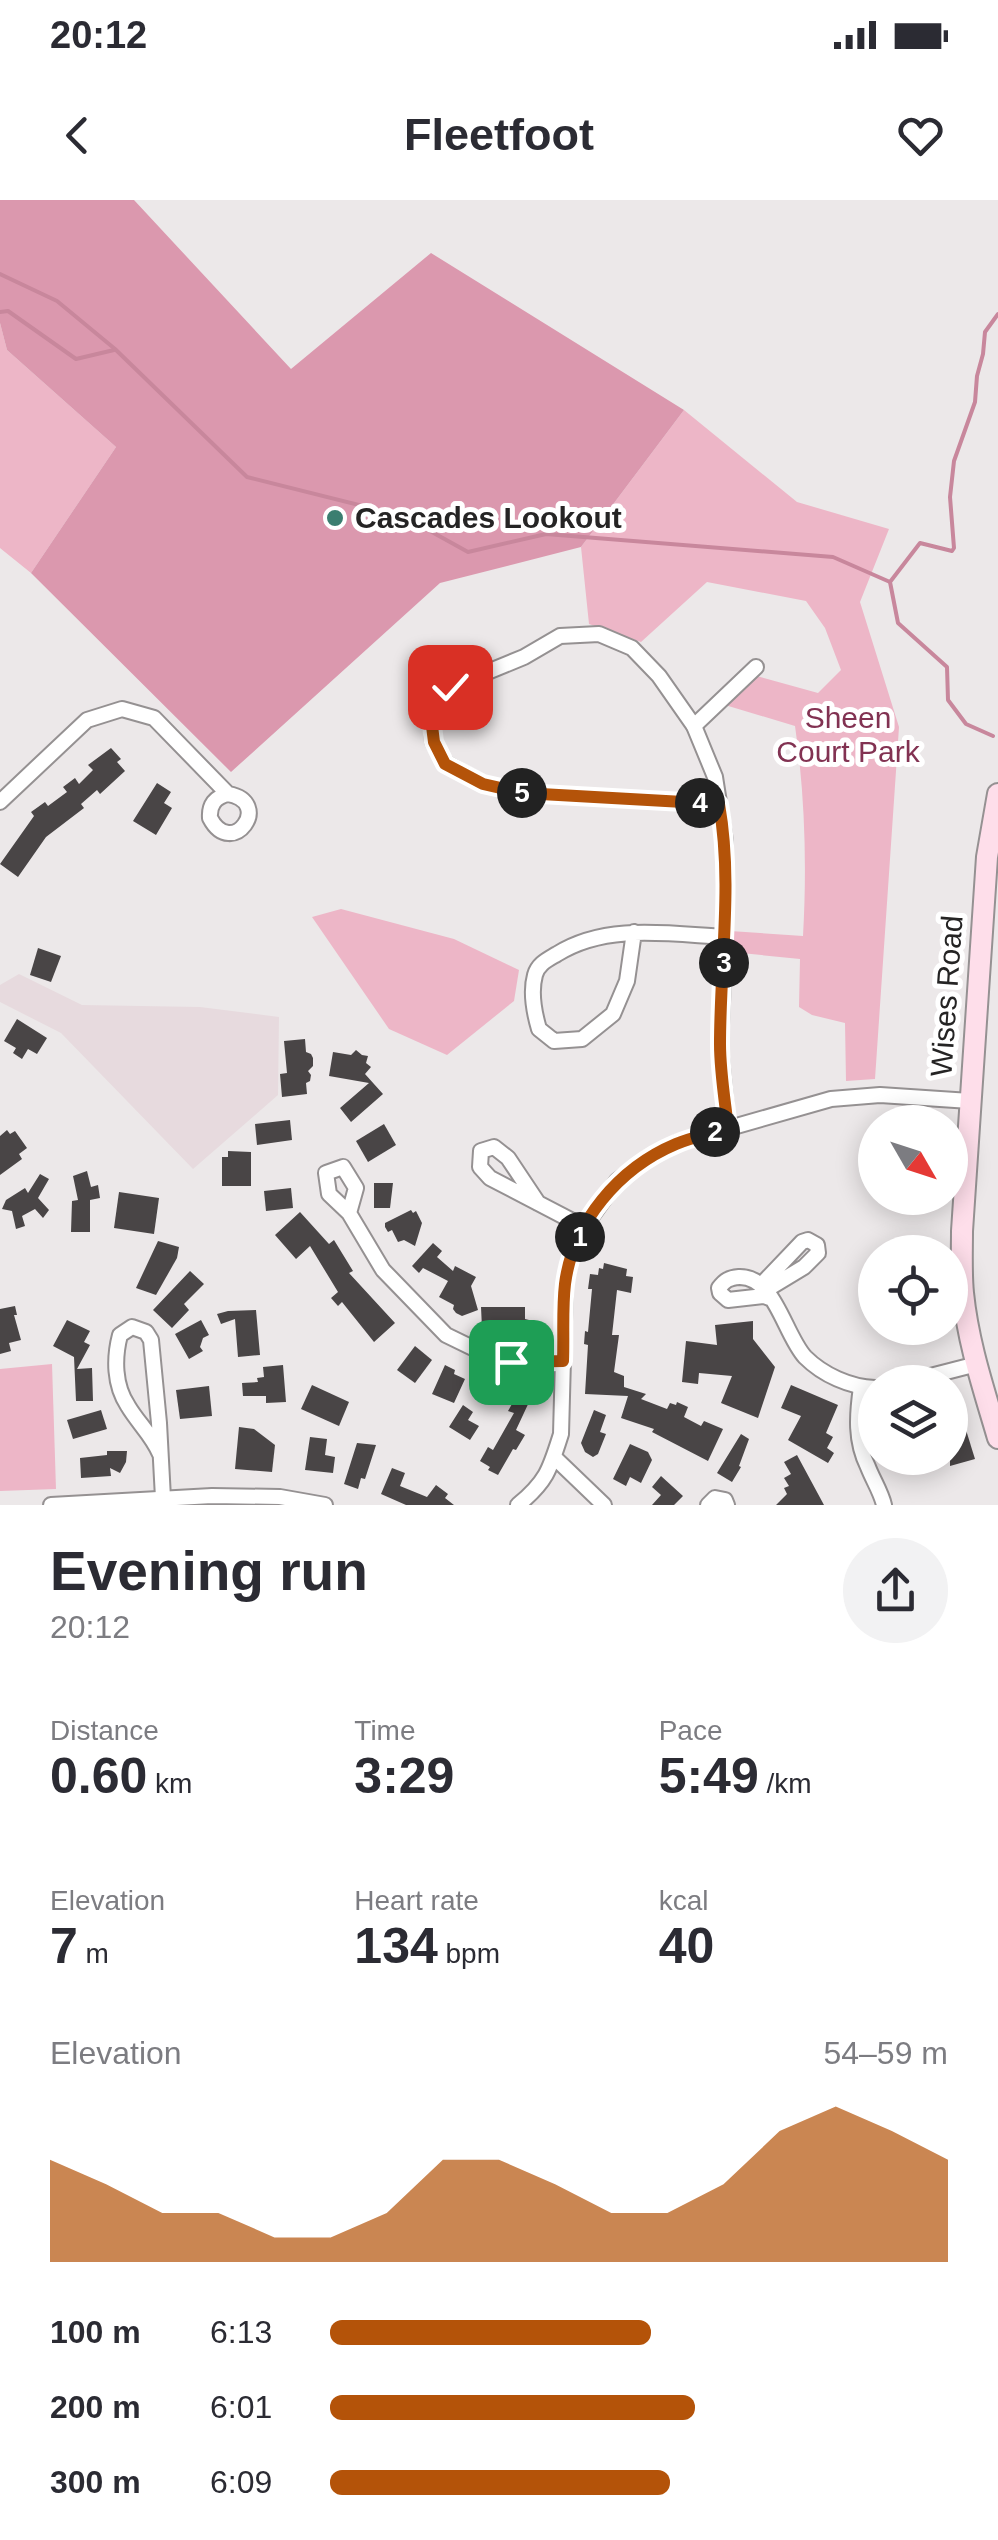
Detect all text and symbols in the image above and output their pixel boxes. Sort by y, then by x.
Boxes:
text: 20:12 [50,14,147,56]
icon: back [50,108,105,163]
icon: heart [893,108,948,163]
text: Fleetfoot [404,109,594,160]
place label: Cascades Lookout [355,501,622,534]
marker: Cascades Lookout [324,507,346,529]
pin [408,645,493,730]
icon: check [423,660,478,715]
park label: Sheen Court Park [776,701,921,768]
pin: 5 [497,768,547,818]
text: 5 [514,777,530,808]
pin: 4 [675,778,725,828]
text: 4 [692,787,708,818]
street label: Wises Road [924,914,969,1078]
pin: 3 [699,938,749,988]
text: 3 [716,947,732,978]
north arrow [858,1105,968,1215]
map controls [858,1105,968,1475]
pin: 2 [690,1107,740,1157]
text: 2 [707,1116,723,1147]
pin: 1 [555,1212,605,1262]
text: 1 [572,1221,588,1252]
button: locate [858,1235,968,1345]
pin [469,1320,554,1405]
icon: arrive [484,1335,539,1390]
button: layers [858,1365,968,1475]
button: share [843,1538,948,1643]
text: Evening run [50,1540,368,1602]
text: 20:12 [50,1609,130,1645]
text: Distance [50,1715,159,1746]
text: Time [354,1715,416,1746]
text: Pace [659,1715,722,1746]
text: 0.60 [50,1748,147,1804]
text: 3:29 [354,1748,454,1804]
text: 5:49 [659,1748,759,1804]
text: km [147,1768,192,1799]
text: /km [759,1768,812,1799]
text: Elevation [50,1885,165,1916]
text: Heart rate [354,1885,479,1916]
text: kcal [659,1885,708,1916]
text: 7 [50,1918,78,1974]
text: 134 [354,1918,438,1974]
text: 40 [659,1918,714,1974]
text: m [78,1938,109,1969]
text: bpm [438,1938,500,1969]
text: Elevation [50,2035,182,2071]
text: 54–59 m [823,2035,948,2071]
text: 100 m [50,2314,141,2350]
text: 6:13 [210,2314,272,2350]
text: 200 m [50,2389,141,2425]
text: 6:01 [210,2389,272,2425]
text: 300 m [50,2464,141,2500]
text: 6:09 [210,2464,272,2500]

